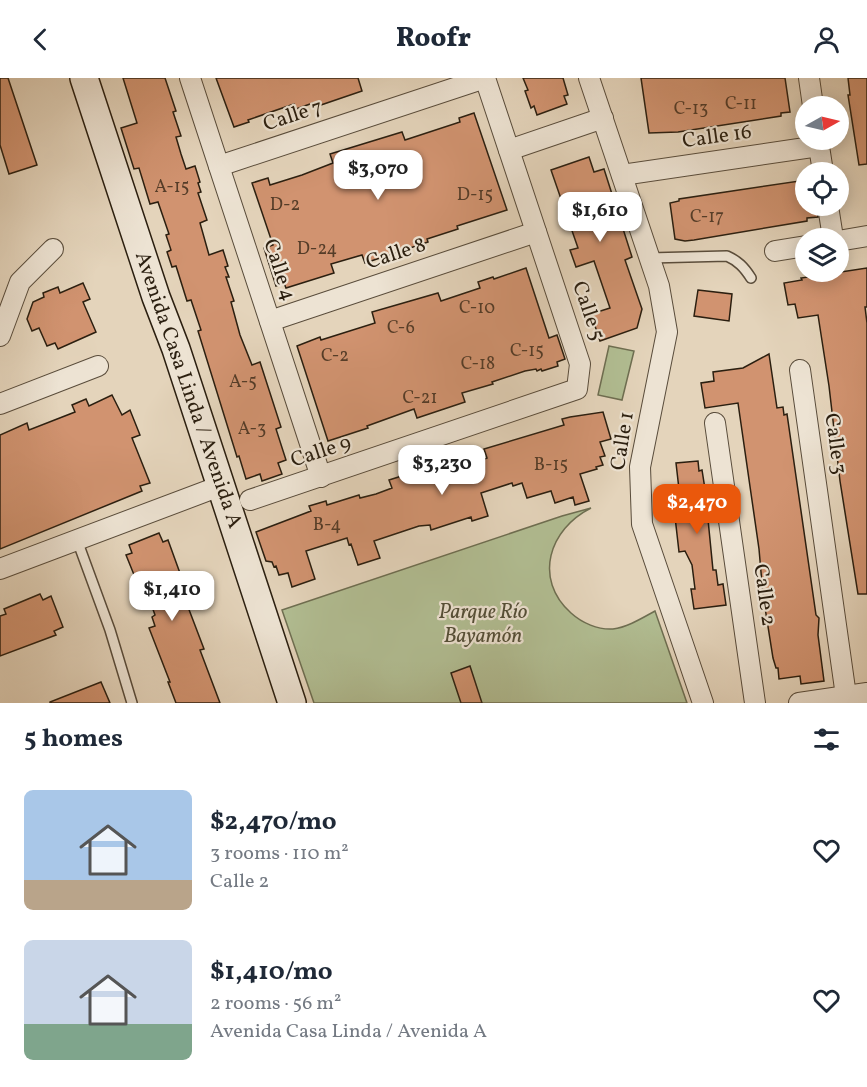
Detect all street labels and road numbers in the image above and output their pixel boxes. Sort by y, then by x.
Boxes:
street label: Calle 7 [259,93,327,139]
street label: Calle 16 [680,118,754,156]
street label: Calle 8 [362,231,430,277]
street label: Calle 4 [255,235,303,305]
street label: Avenida Casa Linda / Avenida A [127,248,249,532]
street label: Calle 5 [564,277,612,345]
street label: Calle 1 [604,410,642,472]
street label: Calle 3 [816,411,854,477]
street label: Calle 9 [287,429,355,475]
street label: Calle 2 [745,562,783,628]

